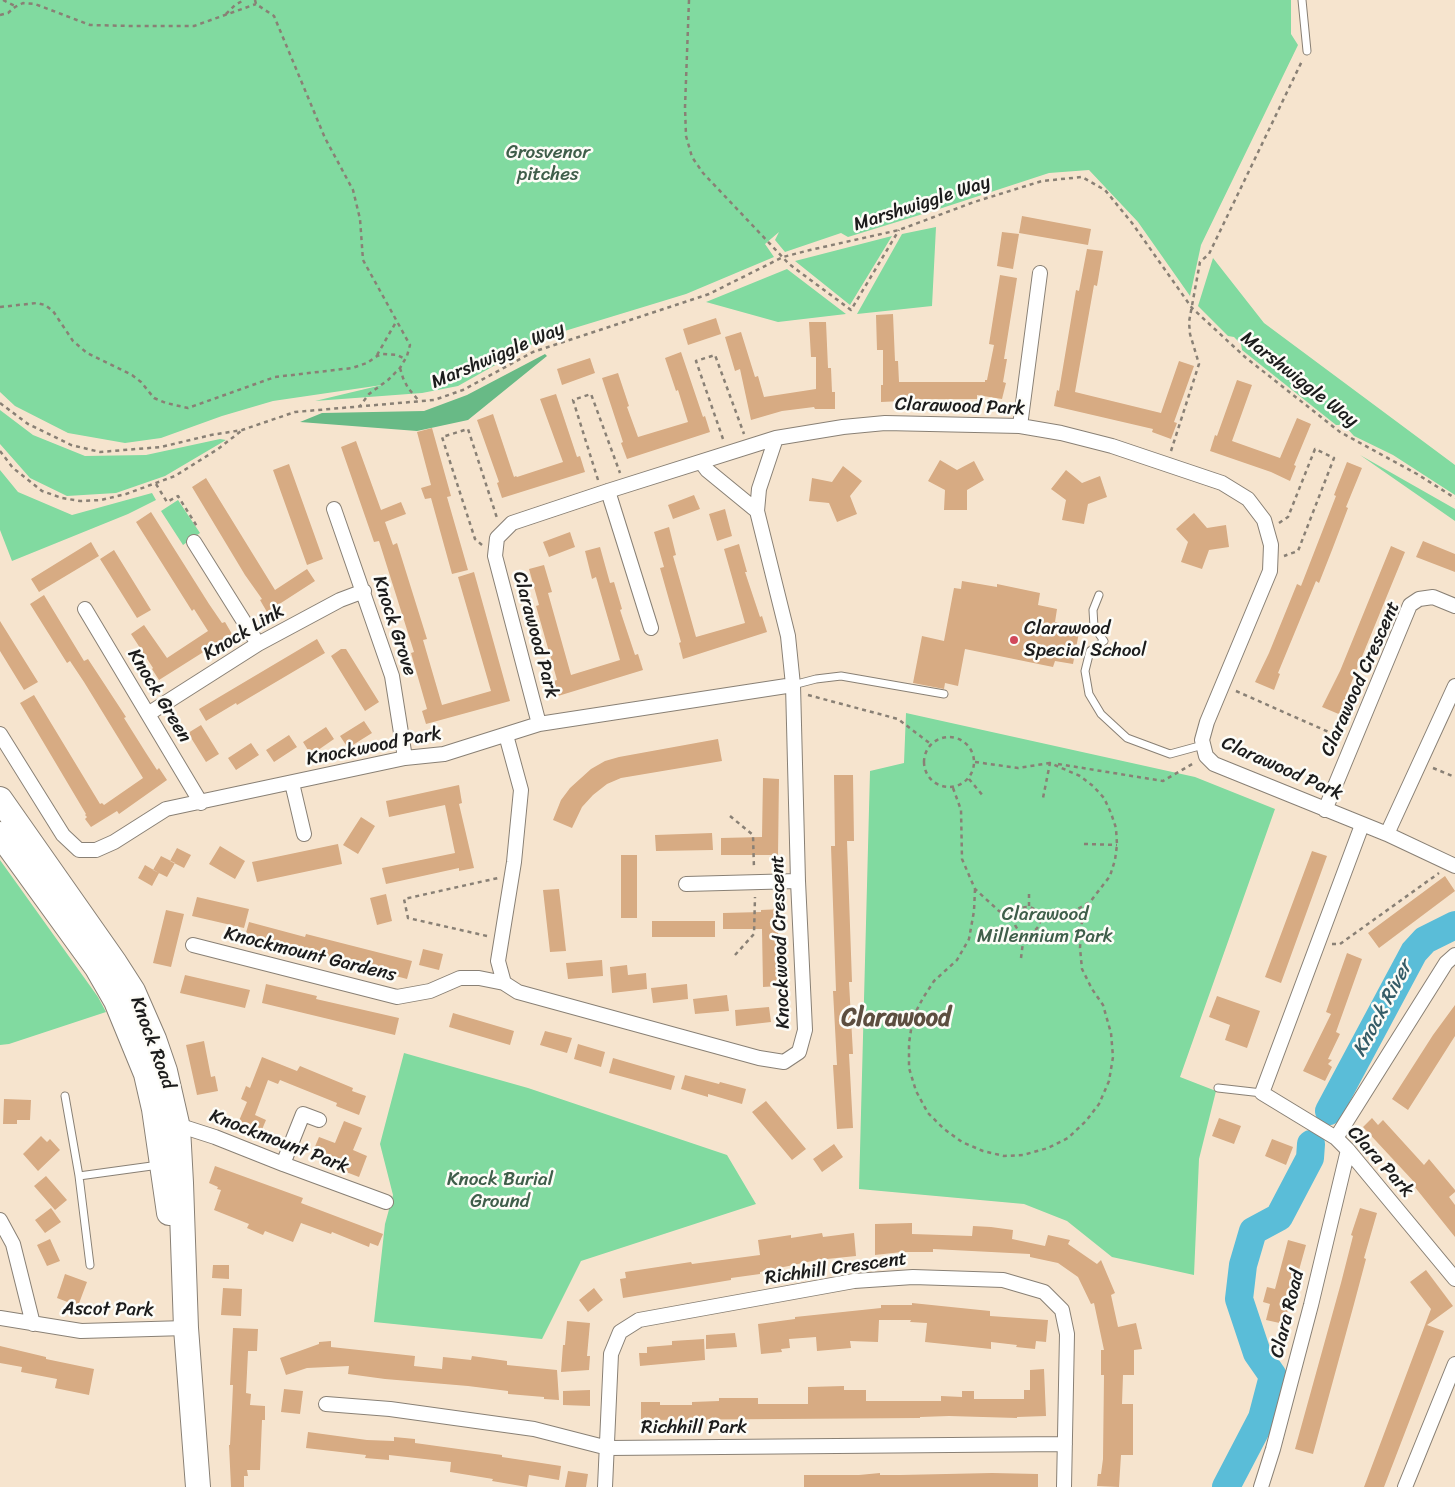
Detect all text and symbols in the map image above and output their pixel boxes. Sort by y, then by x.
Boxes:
park label: Grosvenor pitches [506,142,590,186]
street label: Marshwiggle Way [851,171,993,237]
street label: Marshwiggle Way [428,318,568,394]
street label: Marshwiggle Way [1236,327,1362,433]
street label: Clarawood Park [895,393,1025,421]
street label: Clarawood Park [507,569,563,701]
street label: Knock Grove [367,573,421,679]
street label: Clarawood Crescent [1317,598,1405,760]
street label: Knock Link [199,600,289,666]
place label: Clarawood Special School [1024,618,1146,662]
marker: Clarawood Special School [1008,634,1020,646]
street label: Knock Green [122,645,196,747]
street label: Knockwood Park [305,723,443,771]
street label: Clarawood Park [1218,732,1346,806]
street label: Knockwood Crescent [767,855,795,1029]
park label: Clarawood Millennium Park [977,904,1113,948]
street label: Knockmount Gardens [222,923,398,987]
water label: Knock River [1348,957,1418,1061]
street label: Knock Road [125,994,179,1092]
district label: Clarawood [841,1005,951,1033]
street label: Knockmount Park [206,1105,352,1179]
street label: Clara Park [1342,1122,1418,1202]
park label: Knock Burial Ground [447,1169,553,1213]
street label: Richhill Crescent [764,1248,908,1290]
street label: Clara Road [1266,1268,1310,1360]
street label: Ascot Park [62,1298,154,1322]
street label: Richhill Park [641,1417,747,1439]

